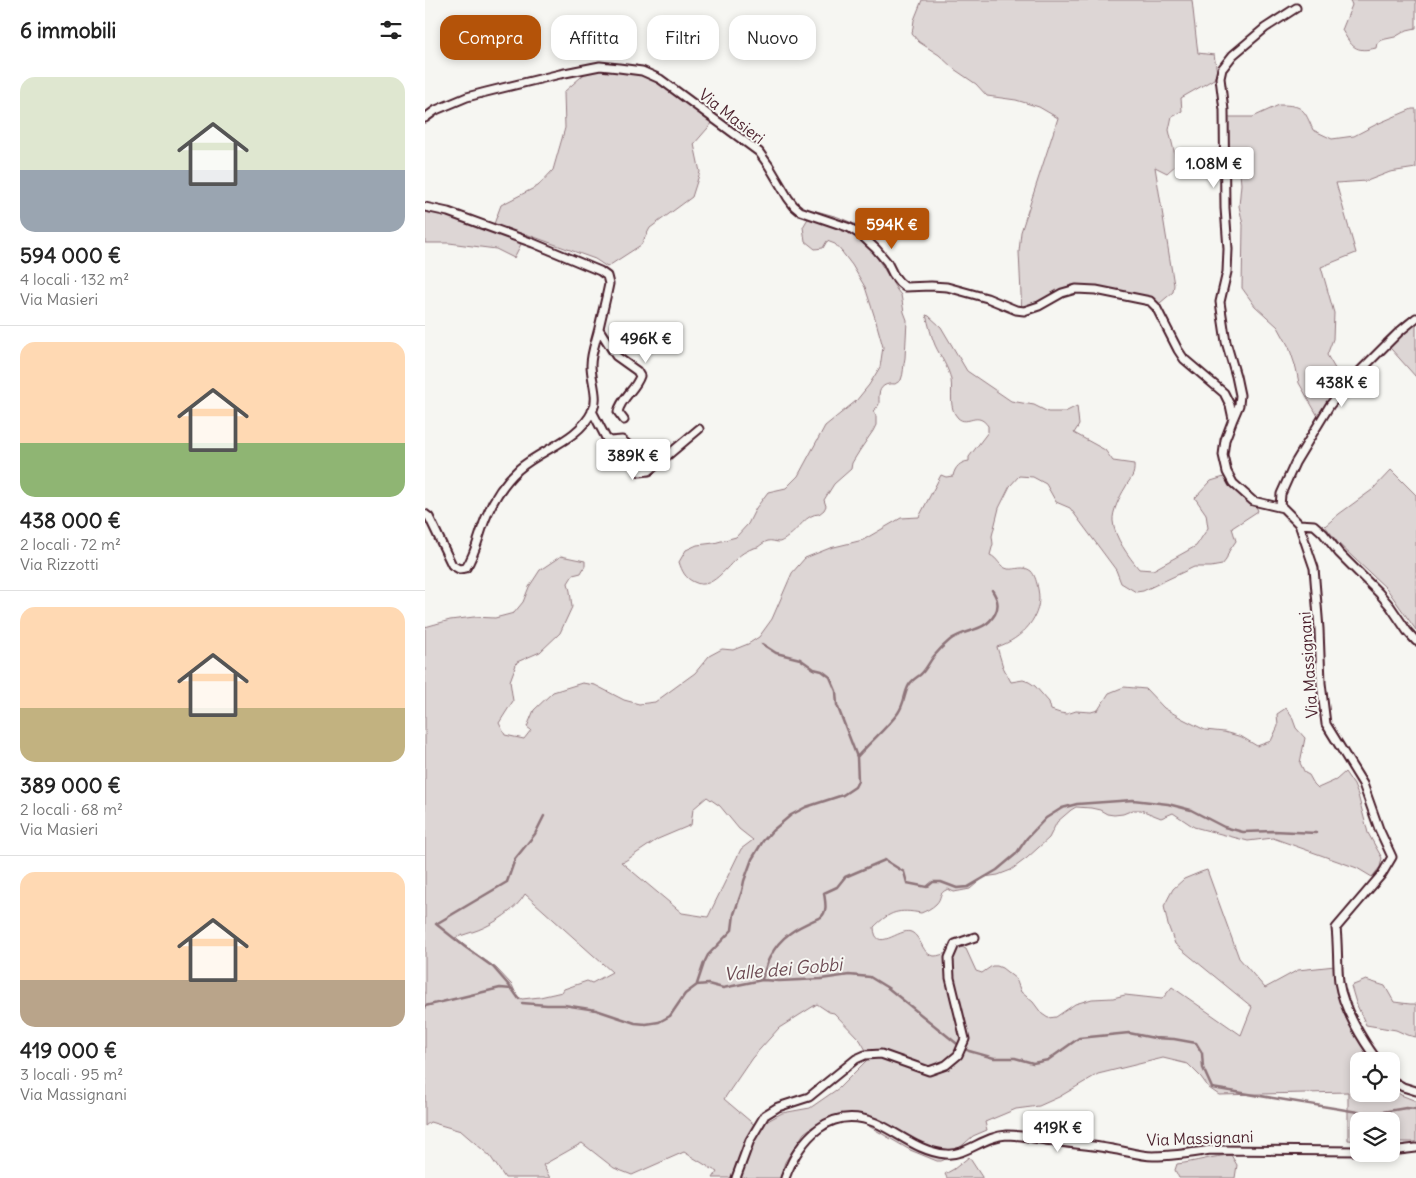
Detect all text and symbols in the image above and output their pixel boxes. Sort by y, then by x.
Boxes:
chip: Compra [440,15,541,60]
chip: Affitta [551,15,637,60]
chip: Filtri [647,15,719,60]
chip: Nuovo [729,15,816,60]
icon: filters [377,16,405,44]
text: 6 immobili [20,17,116,44]
street label: Via Masieri [695,84,769,148]
icon: home [168,109,258,199]
pin: 1.08M € [1168,146,1260,189]
text: 1.08M € [1186,153,1242,173]
pin: 594K € [851,208,933,250]
text: 594K € [866,214,918,234]
text: 594 000 € [20,242,121,269]
text: 4 locali · 132 m² [20,269,129,289]
text: Via Masieri [20,289,98,309]
pin: 496K € [605,322,687,364]
text: 496K € [620,328,672,348]
pin: 438K € [1301,366,1383,408]
text: 438K € [1316,372,1368,392]
icon: home [168,375,258,465]
pin: 389K € [592,438,674,481]
text: 389K € [607,445,659,465]
text: 438 000 € [20,507,121,534]
text: 2 locali · 72 m² [20,534,121,554]
text: Via Rizzotti [20,554,99,574]
street label: Via Massignani [1294,611,1322,719]
icon: home [168,640,258,730]
text: 389 000 € [20,772,121,799]
text: 2 locali · 68 m² [20,799,123,819]
text: Via Masieri [20,819,98,839]
icon: home [168,905,258,995]
water label: Valle dei Gobbi [723,952,845,986]
text: 419 000 € [20,1037,117,1064]
map controls [1350,1052,1400,1162]
button: locate [1350,1052,1400,1102]
text: 3 locali · 95 m² [20,1064,123,1084]
text: Via Massignani [20,1084,127,1104]
pin: 419K € [1017,1110,1099,1153]
button: layers [1350,1112,1400,1162]
text: 419K € [1034,1117,1082,1137]
street label: Via Massignani [1146,1126,1254,1150]

